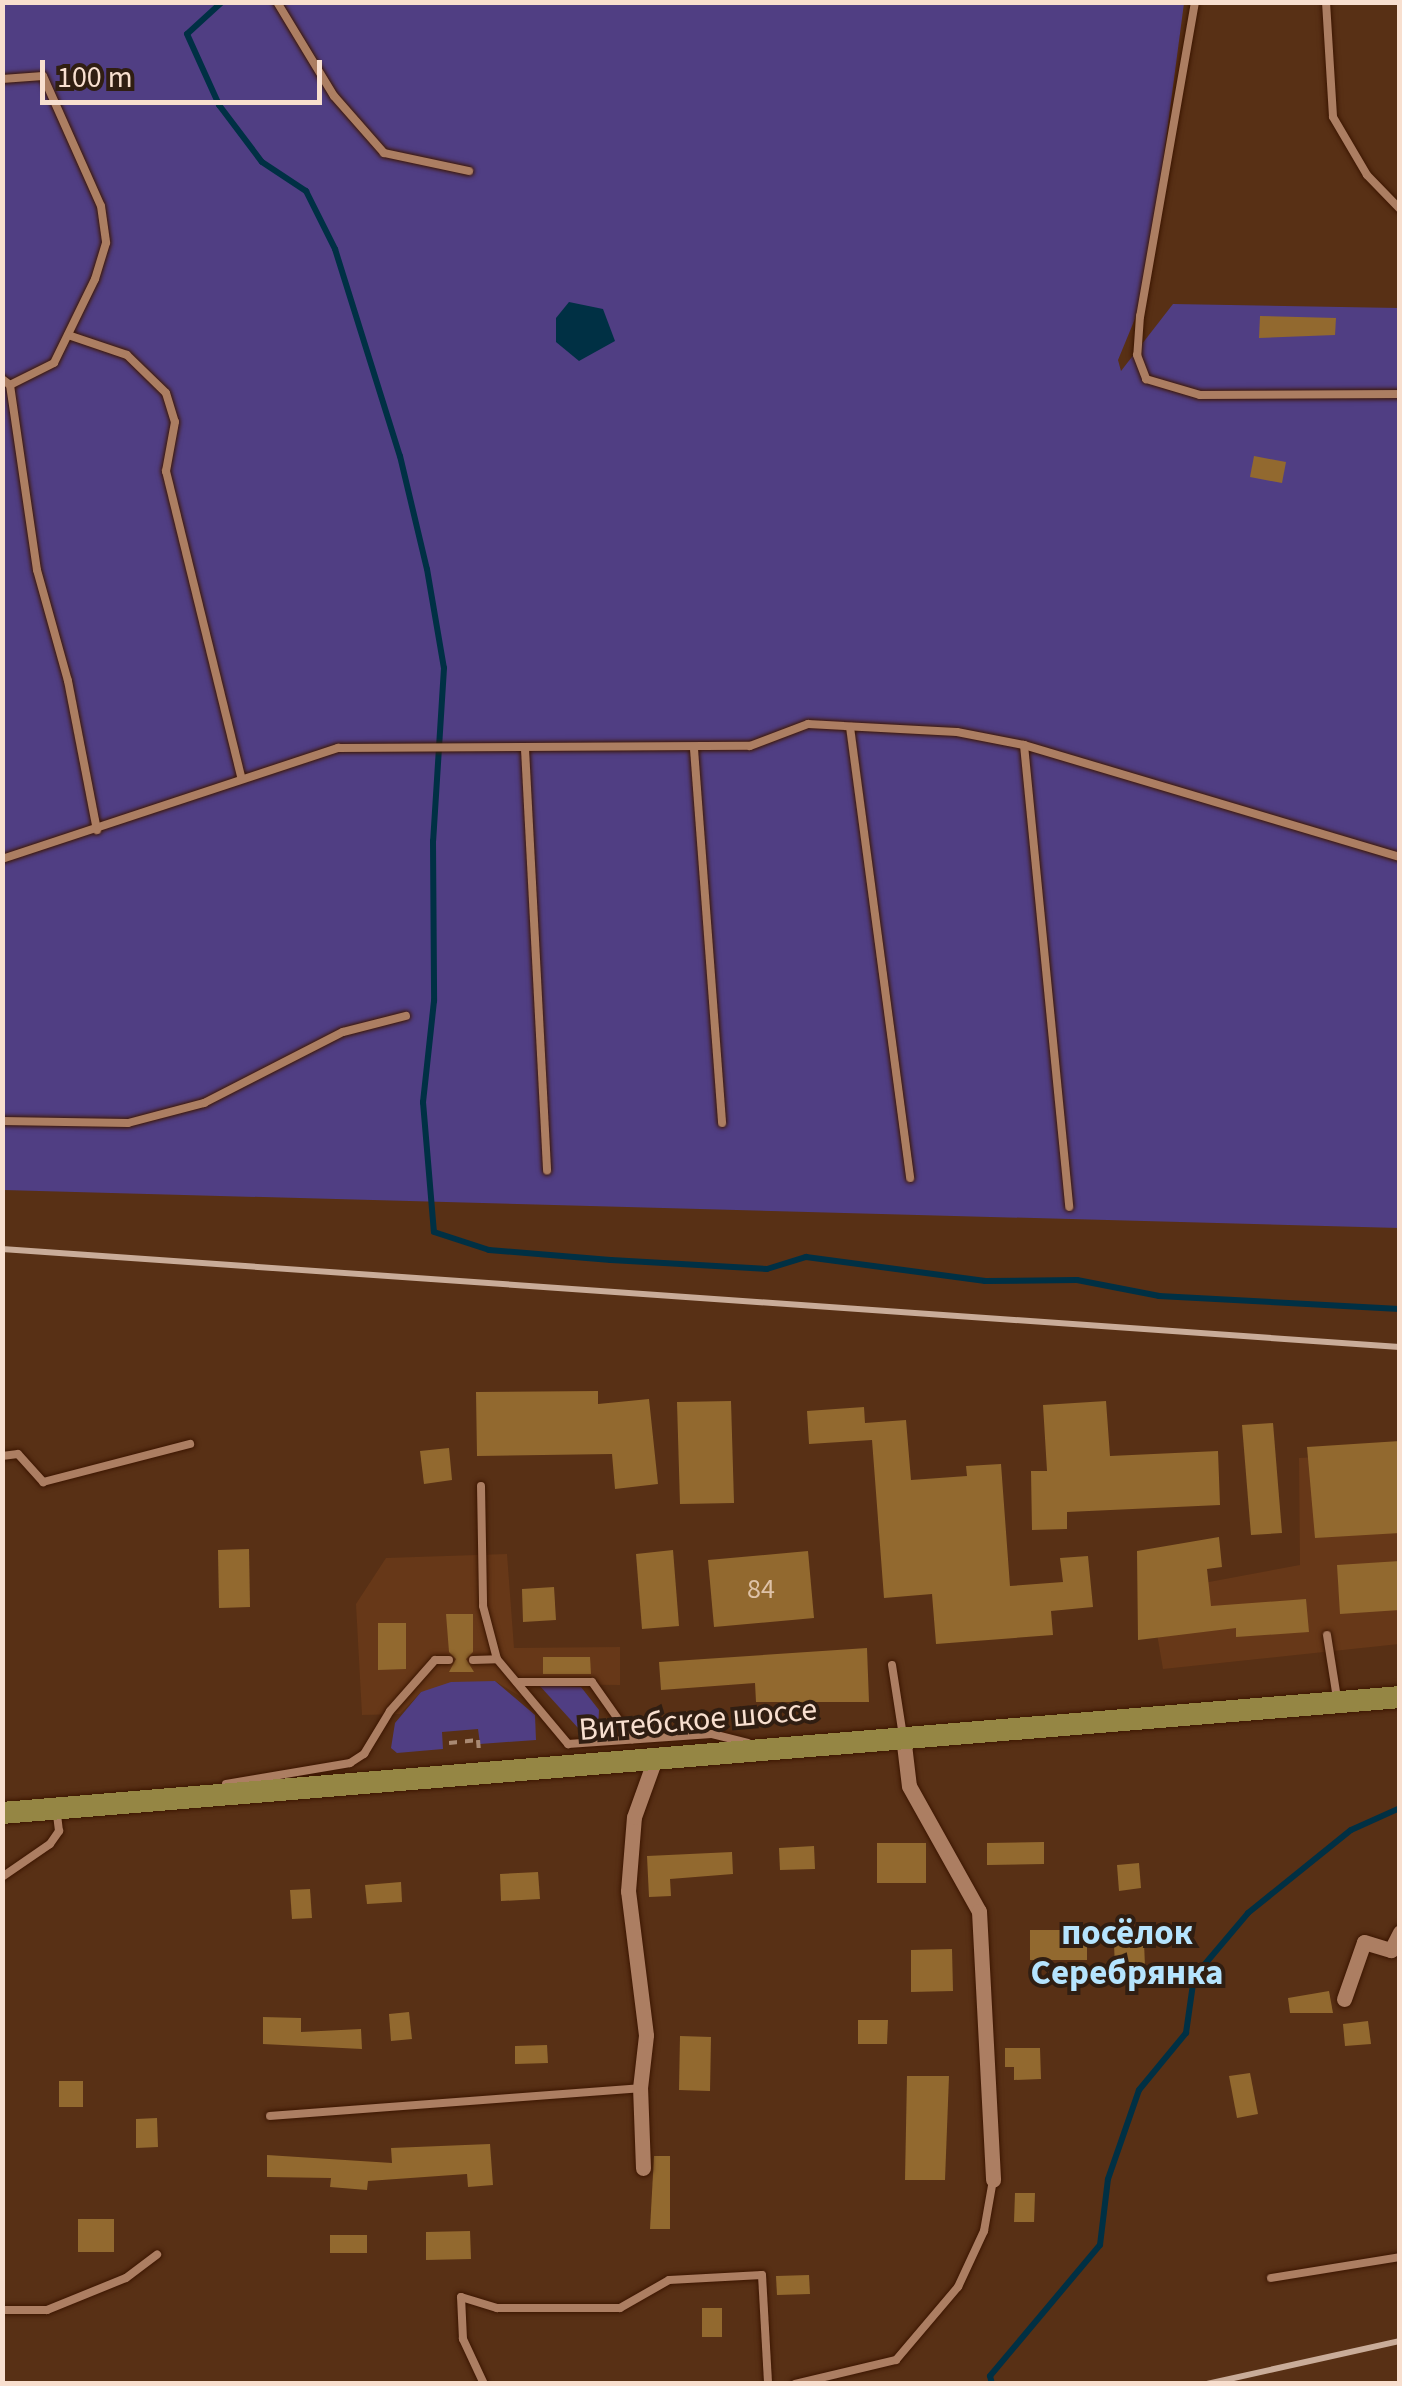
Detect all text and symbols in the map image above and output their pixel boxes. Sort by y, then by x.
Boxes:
scale bar [45,40,328,102]
text: 100 m [57,56,133,99]
house number: 84 [747,1572,775,1606]
street label: Витебское шоссе [577,1690,819,1750]
district label: посёлок Серебрянка [1031,1912,1223,1994]

